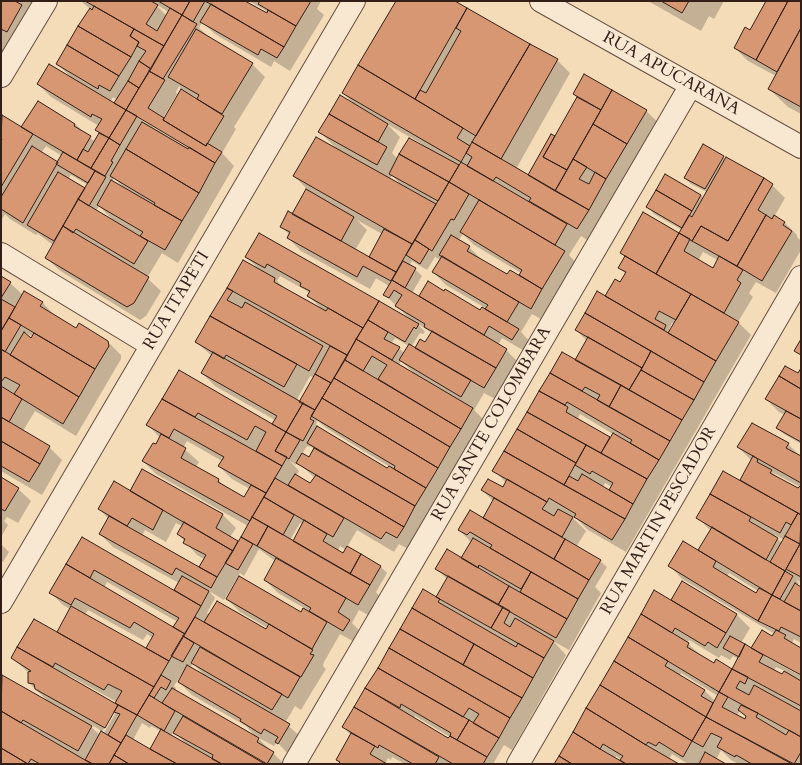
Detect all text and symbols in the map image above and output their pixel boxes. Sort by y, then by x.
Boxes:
street label: RUA APUCARANA [599,28,743,120]
street label: RUA ITAPETI [140,248,214,354]
street label: RUA SANTE COLOMBARA [428,323,556,525]
street label: RUA MARTIN PESCADOR [597,423,721,619]

